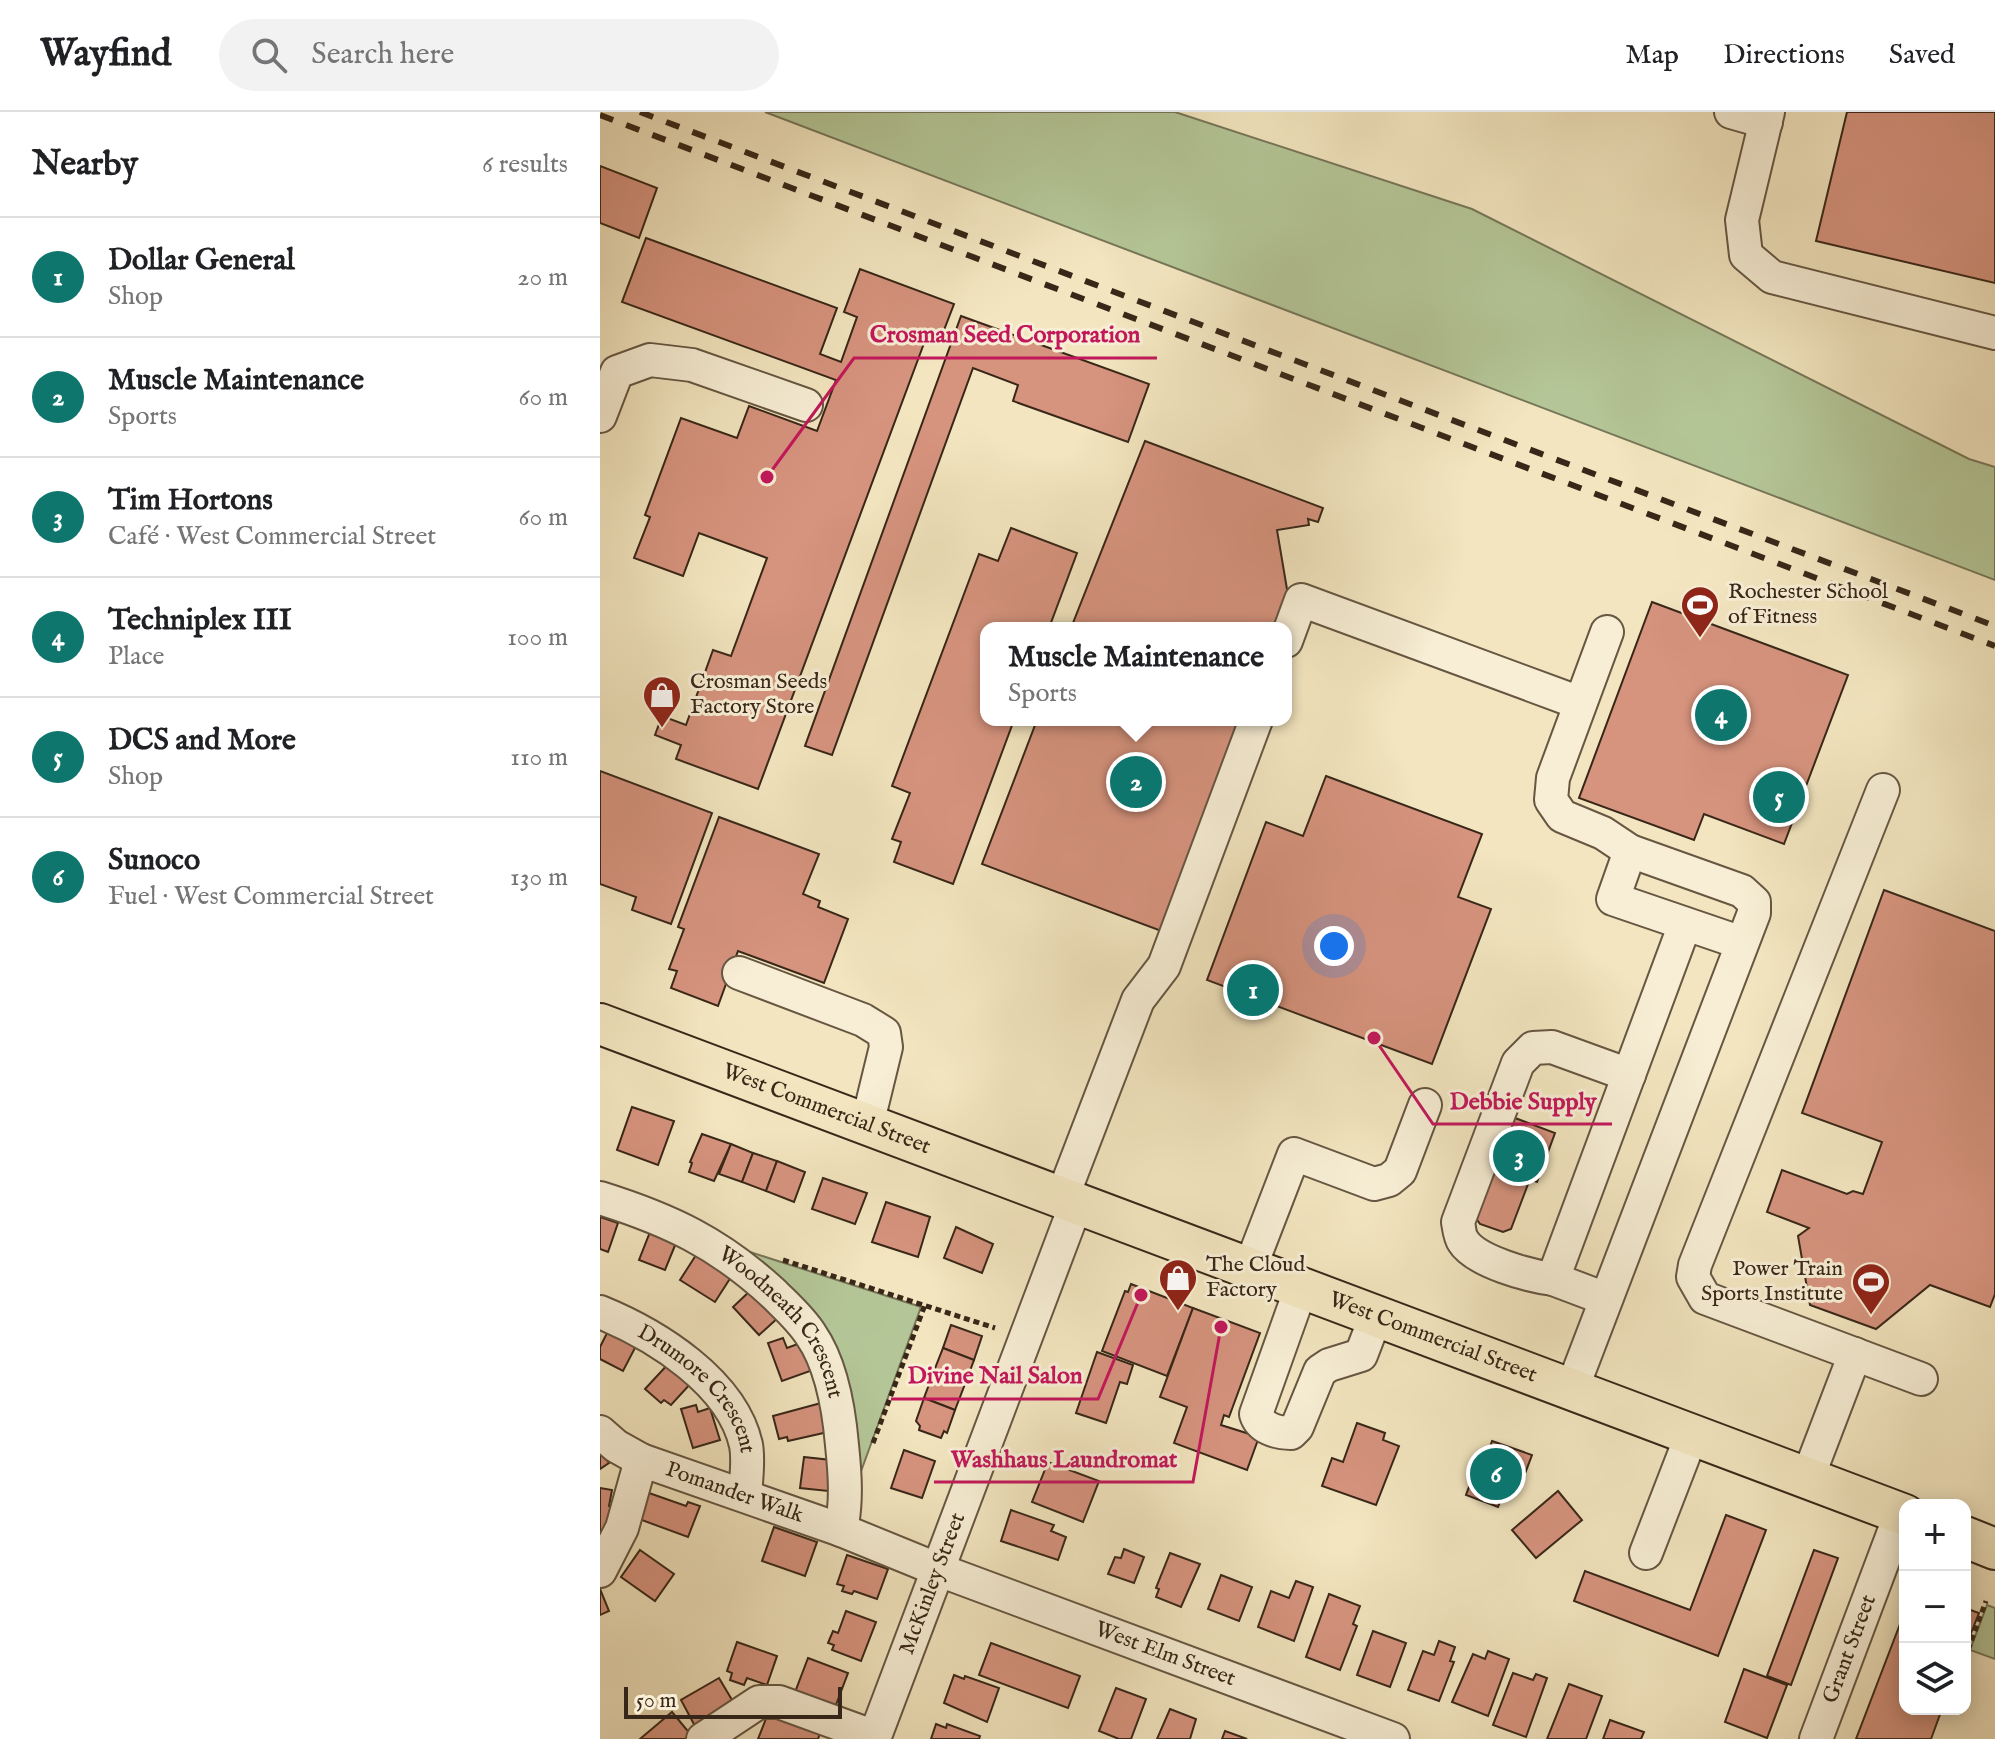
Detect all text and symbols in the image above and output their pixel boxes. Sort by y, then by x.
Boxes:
search box [219,19,779,91]
text: Wayfind [40,31,171,79]
icon: search [247,33,291,77]
text: Search here [311,36,454,74]
text: Map [1625,38,1679,73]
text: Directions [1723,38,1845,73]
text: Saved [1889,38,1955,73]
text: Nearby [32,143,138,186]
text: 6 results [482,148,568,181]
text: Dollar General [108,242,295,280]
text: 1 [53,261,63,294]
text: 20 m [517,261,568,294]
text: Shop [108,280,163,313]
callout: Crosman Seed Corporation [854,310,1157,358]
text: Crosman Seed Corporation [870,320,1141,351]
text: Muscle Maintenance [108,362,364,400]
text: 2 [52,381,64,414]
text: 60 m [519,381,568,414]
text: Sports [108,400,177,433]
text: Tim Hortons [108,482,273,520]
text: 3 [53,501,63,534]
text: 60 m [519,501,568,534]
text: Café · West Commercial Street [108,520,436,553]
place label: Rochester School of Fitness [1728,578,1888,631]
sports icon: Rochester School of Fitness [1679,584,1721,639]
text: Techniplex III [108,602,292,640]
text: 4 [52,621,64,654]
text: 100 m [507,621,568,654]
popup [980,622,1292,726]
text: Muscle Maintenance [1008,639,1264,677]
text: Place [108,640,164,673]
place label: Crosman Seeds Factory Store [690,668,827,721]
shop icon: Crosman Seeds Factory Store [641,674,683,729]
text: Sports [1008,677,1077,710]
pin: 4 [1695,685,1747,745]
text: DCS and More [108,722,296,760]
text: 5 [53,741,63,774]
text: 110 m [510,741,568,774]
pin: 2 [1110,752,1162,812]
text: Shop [108,760,163,793]
pin: 5 [1753,767,1805,827]
text: Sunoco [108,842,200,880]
text: 6 [53,861,63,894]
text: 130 m [510,861,568,894]
text: Fuel · West Commercial Street [108,880,434,913]
your location [1314,926,1354,966]
pin: 1 [1227,960,1279,1020]
street label: West Commercial Street [719,1057,935,1161]
callout: Debbie Supply [1433,1076,1612,1124]
text: Debbie Supply [1449,1087,1598,1118]
pin: 3 [1493,1126,1545,1186]
street label: Woodneath Crescent [713,1240,849,1401]
place label: The Cloud Factory [1206,1251,1305,1304]
place label: Power Train Sports Institute [1701,1255,1843,1308]
shop icon: The Cloud Factory [1157,1257,1199,1312]
sports icon: Power Train Sports Institute [1850,1261,1892,1316]
street label: West Commercial Street [1325,1286,1541,1389]
street label: Drumore Crescent [632,1318,761,1455]
callout: Divine Nail Salon [891,1351,1098,1399]
text: Divine Nail Salon [907,1361,1083,1392]
callout: Washhaus Laundromat [934,1434,1193,1482]
pin: 6 [1470,1444,1522,1504]
text: Washhaus Laundromat [950,1445,1178,1476]
street label: Pomander Walk [662,1456,807,1530]
map controls [1899,1499,1971,1715]
button: + [1899,1499,1971,1571]
street label: McKinley Street [893,1508,972,1659]
button: − [1899,1571,1971,1643]
street label: Grant Street [1817,1591,1883,1707]
street label: West Elm Street [1091,1615,1240,1693]
button: layers [1899,1643,1971,1715]
scale bar [624,1683,842,1719]
text: 50 m [636,1687,677,1715]

